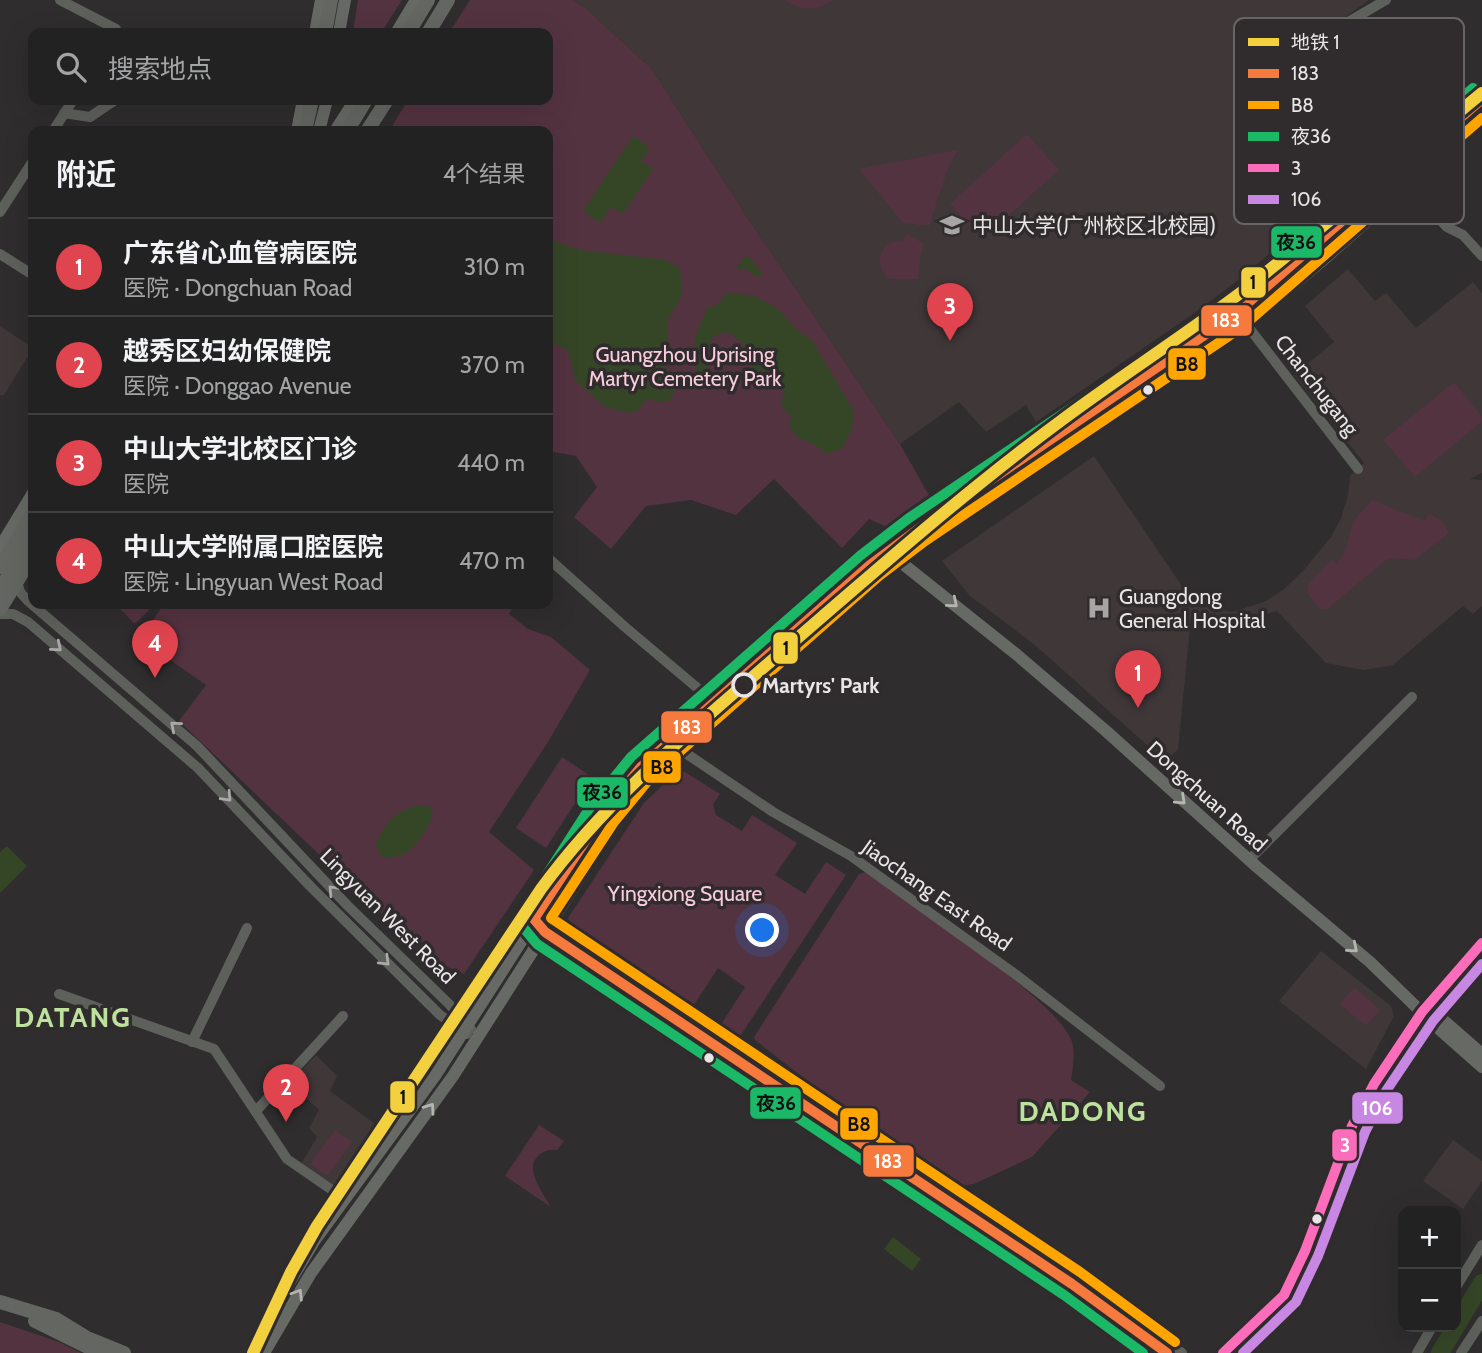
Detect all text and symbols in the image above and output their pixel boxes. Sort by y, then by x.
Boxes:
legend [1234,18,1464,224]
search box [28,28,553,105]
text: 地铁 1 [1291,31,1339,54]
icon: search [52,48,90,86]
text: 搜索地点 [108,53,212,85]
text: 183 [1291,62,1319,85]
text: B8 [1291,94,1314,117]
text: 夜36 [1291,125,1331,148]
text: 附近 [56,156,116,193]
text: 3 [1291,157,1301,180]
text: 4个结果 [443,160,525,188]
text: 106 [1291,188,1321,211]
school or university icon: 中山大学(广州校区北校园) [938,211,966,239]
place label: 中山大学(广州校区北校园) [972,213,1216,238]
line badge: 夜36 [1270,225,1323,259]
text: 夜36 [1276,231,1316,254]
text: 广东省心血管病医院 [123,237,357,269]
text: 1 [75,253,83,281]
text: 310 m [464,253,525,281]
line badge: 1 [1240,266,1267,299]
text: 1 [1249,271,1257,294]
text: 医院 · Dongchuan Road [123,274,352,302]
pin: 3 [927,283,973,341]
line badge: 183 [1200,304,1253,337]
text: 183 [1212,309,1240,332]
street label: Chanchugang [1270,330,1364,441]
text: 越秀区妇幼保健院 [123,335,331,367]
park label: Guangzhou Uprising Martyr Cemetery Park [589,342,782,391]
line badge: B8 [1167,347,1207,381]
text: 2 [73,351,85,379]
text: 370 m [460,351,525,379]
text: B8 [1175,353,1199,376]
text: 医院 · Donggao Avenue [123,372,352,400]
unlabelled marker [1141,383,1155,397]
text: 中山大学北校区门诊 [123,433,357,465]
text: 3 [73,449,85,477]
text: 440 m [457,449,525,477]
text: 医院 [123,470,169,498]
text: 中山大学附属口腔医院 [123,531,383,563]
text: 4 [72,547,86,575]
text: 470 m [459,547,525,575]
text: 医院 · Lingyuan West Road [123,568,383,596]
place label: Guangdong General Hospital [1119,584,1266,633]
hospital icon: Guangdong General Hospital [1085,594,1113,622]
one-way arrow [944,595,957,607]
pin: 4 [132,620,178,678]
line badge: 1 [772,631,799,665]
text: 1 [782,637,790,660]
one-way arrow [49,638,62,651]
pin: 1 [1115,650,1161,708]
marker: Martyrs' Park [732,673,756,697]
place label: Martyrs' Park [762,673,880,698]
line badge: 183 [660,710,713,744]
text: 183 [673,716,701,739]
one-way arrow [170,722,183,734]
street label: Dongchuan Road [1142,736,1272,856]
line badge: B8 [642,750,682,784]
text: B8 [650,756,674,779]
line badge: 夜36 [576,776,629,809]
text: 夜36 [582,781,622,804]
one-way arrow [219,789,232,802]
one-way arrow [1173,791,1186,804]
street label: Jiaochang East Road [857,833,1017,956]
street label: Lingyuan West Road [315,843,461,989]
park label: Yingxiong Square [607,881,762,906]
one-way arrow [328,885,341,898]
your location [745,913,779,947]
one-way arrow [1345,940,1358,952]
one-way arrow [377,952,390,965]
district label: DATANG [14,1000,132,1034]
unlabelled marker [702,1051,716,1065]
pin: 2 [263,1064,309,1122]
line badge: 1 [389,1080,416,1114]
text: 1 [399,1086,407,1109]
line badge: 夜36 [749,1086,802,1120]
line badge: 106 [1351,1091,1404,1125]
text: 夜36 [756,1092,796,1115]
district label: DADONG [1018,1094,1148,1128]
text: 106 [1361,1097,1393,1120]
one-way arrow [422,1103,434,1116]
line badge: B8 [839,1107,879,1141]
text: B8 [847,1113,871,1136]
line badge: 3 [1331,1128,1358,1162]
text: 3 [1340,1134,1350,1157]
line badge: 183 [862,1144,915,1178]
text: 183 [874,1150,902,1173]
map controls [1398,1206,1461,1332]
button: + [1398,1206,1461,1269]
unlabelled marker [1310,1212,1324,1226]
button: − [1398,1269,1461,1332]
one-way arrow [290,1288,303,1301]

